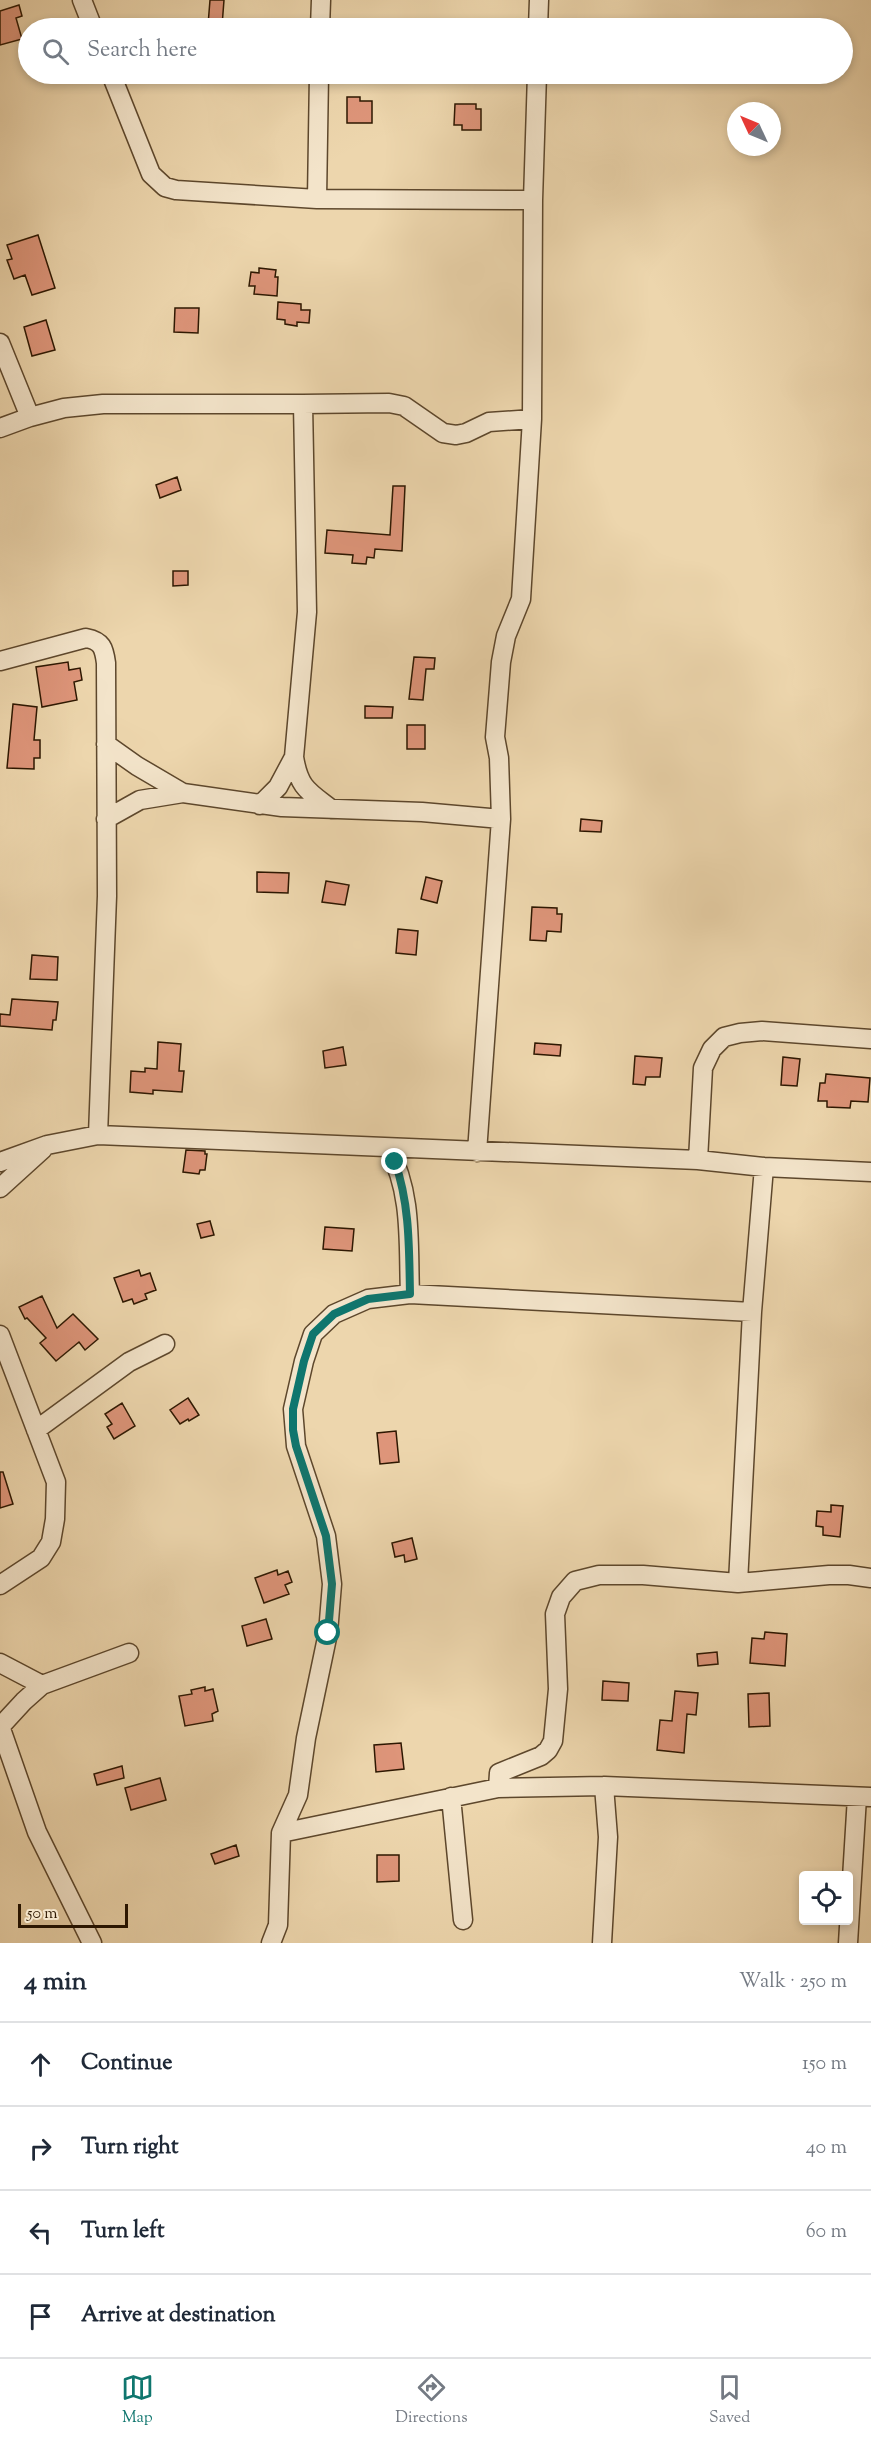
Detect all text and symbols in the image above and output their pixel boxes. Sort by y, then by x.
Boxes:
search box [18,18,853,84]
icon: search [39,35,72,68]
text: Search here [87,35,197,67]
north arrow [727,102,781,156]
route end [381,1148,407,1174]
route start [314,1619,340,1645]
map controls [799,1871,853,1925]
button: locate [799,1871,853,1925]
scale bar [18,1901,128,1928]
text: 50 m [27,1903,58,1926]
text: 4 min [24,1964,87,2001]
text: Walk · 250 m [739,1968,847,1997]
icon: ahead [24,2048,57,2081]
text: Continue [81,2048,172,2080]
text: 150 m [802,2050,847,2079]
icon: right [24,2132,57,2165]
text: Turn right [81,2132,178,2164]
text: 40 m [806,2134,847,2163]
icon: left [24,2216,57,2249]
text: Turn left [81,2216,164,2248]
text: 60 m [806,2218,847,2247]
icon: arrive [24,2300,57,2333]
text: Arrive at destination [81,2300,276,2332]
tab: Map [121,2371,154,2430]
tab: Directions [395,2371,468,2430]
tab: Saved [709,2371,750,2430]

